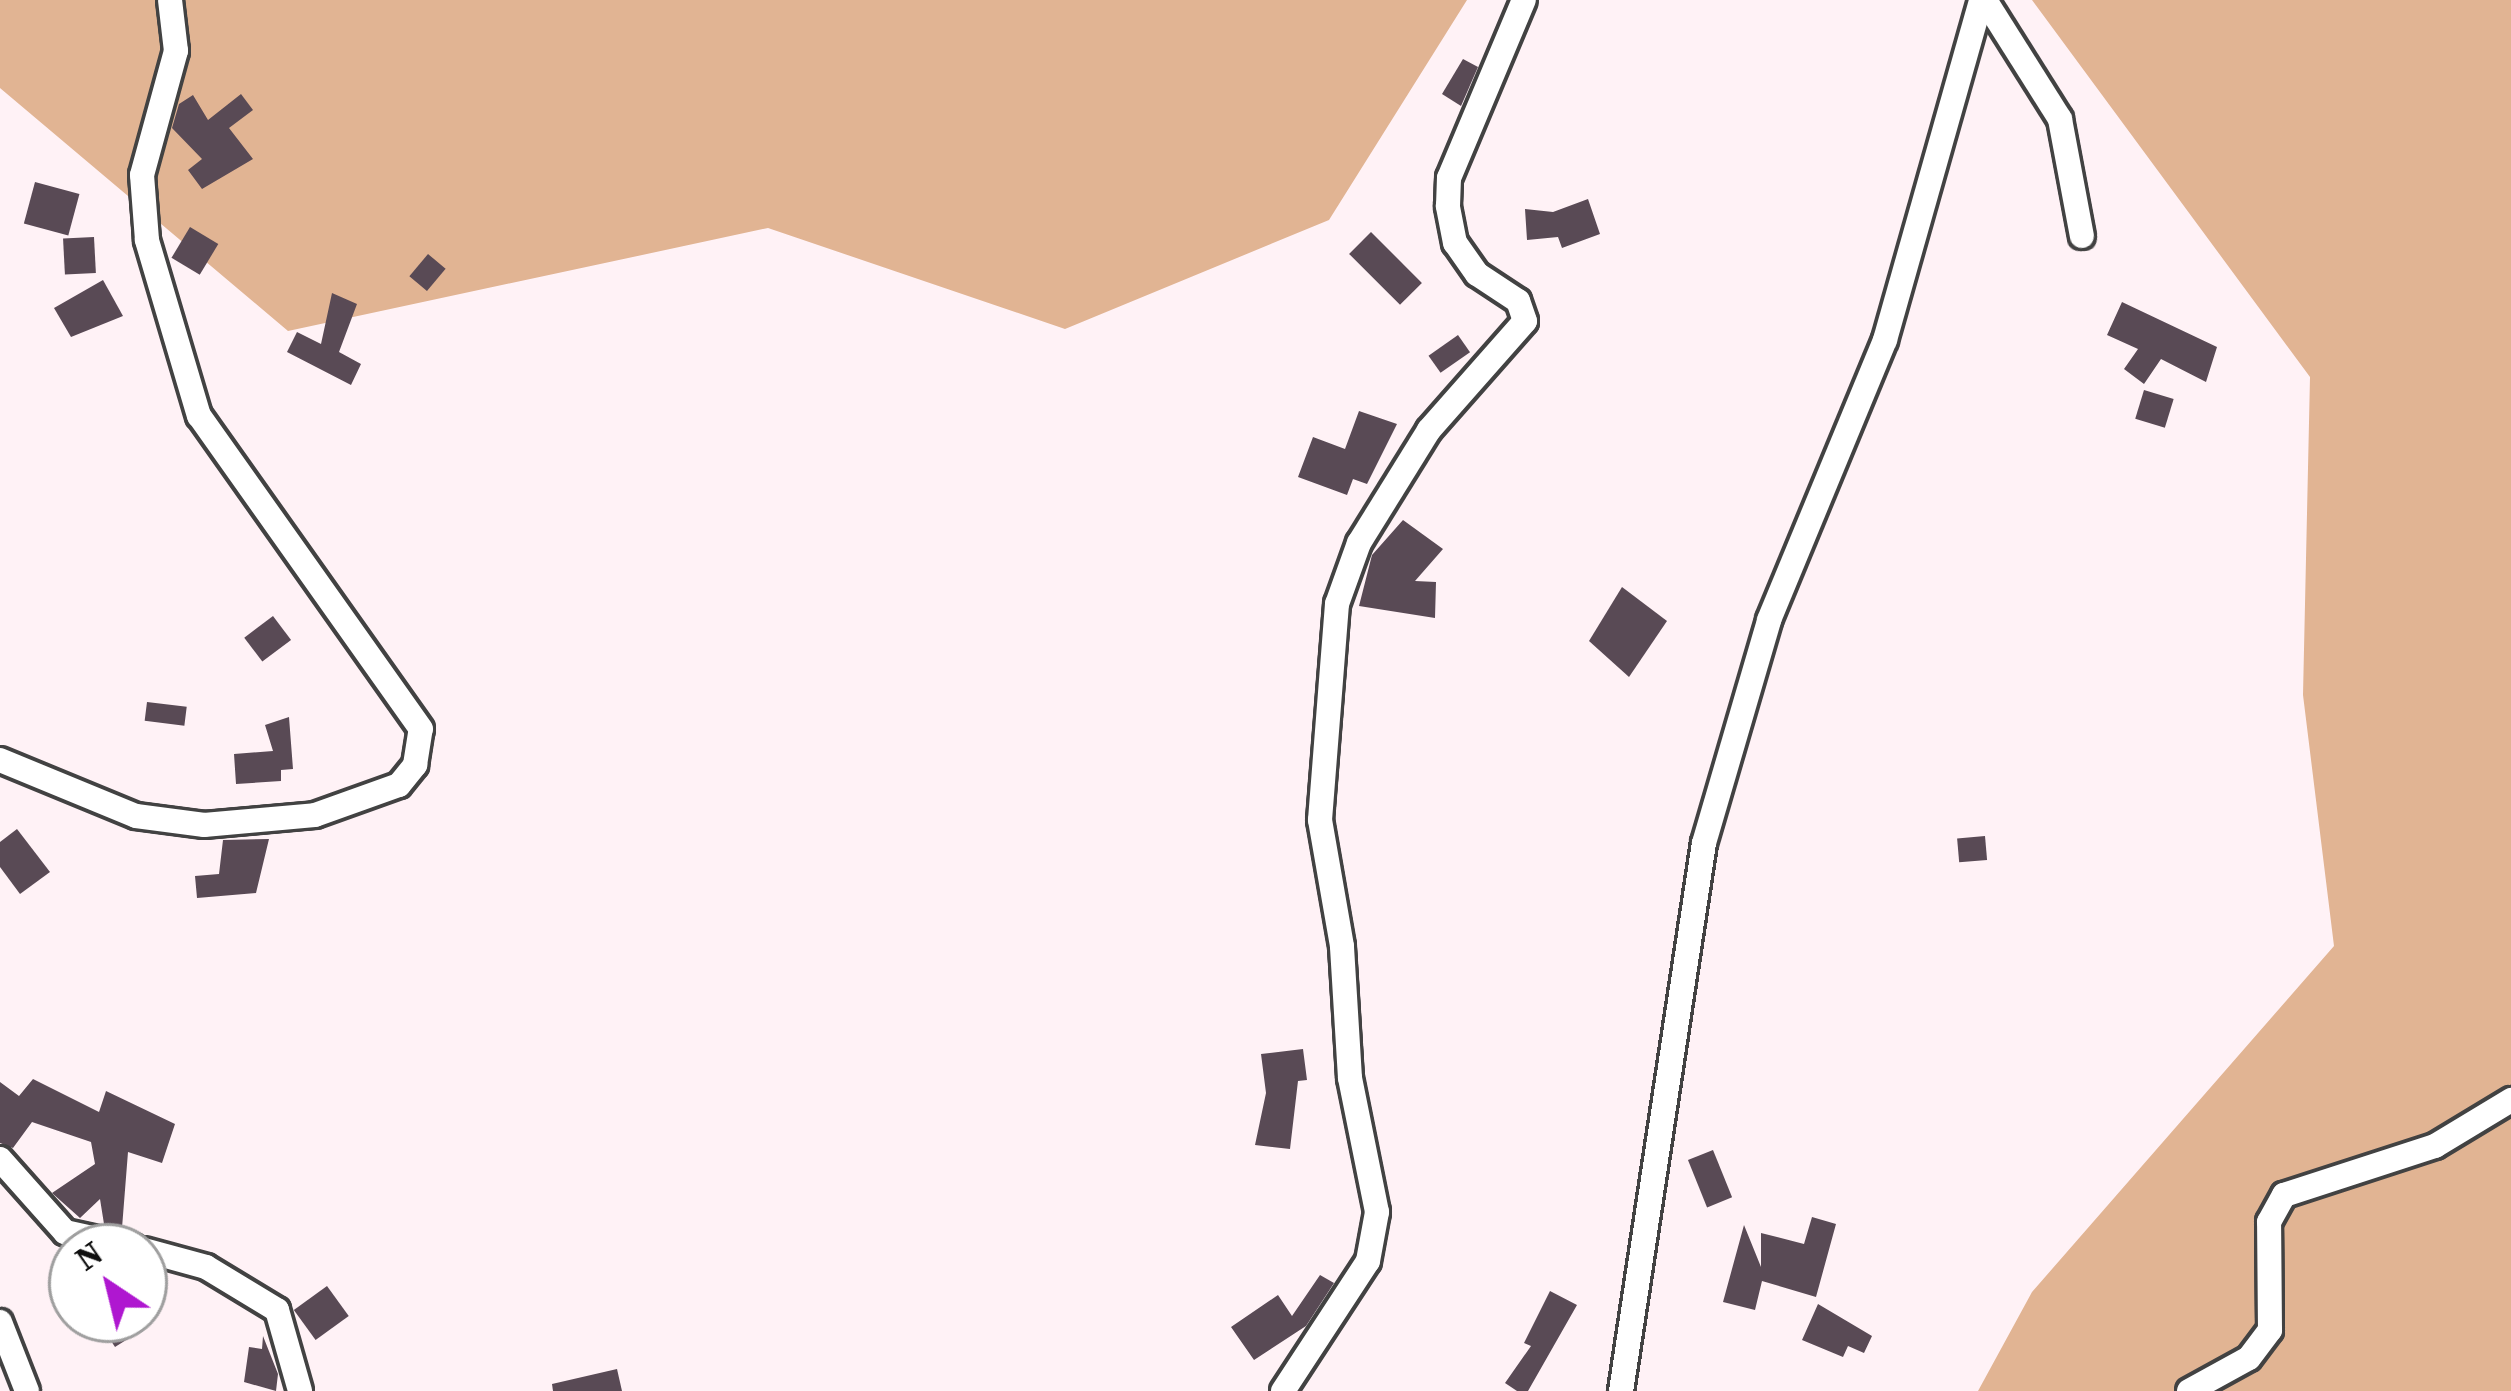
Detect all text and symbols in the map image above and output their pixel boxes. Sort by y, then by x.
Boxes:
north arrow [48,1223,168,1343]
text: N [66,1230,112,1281]

